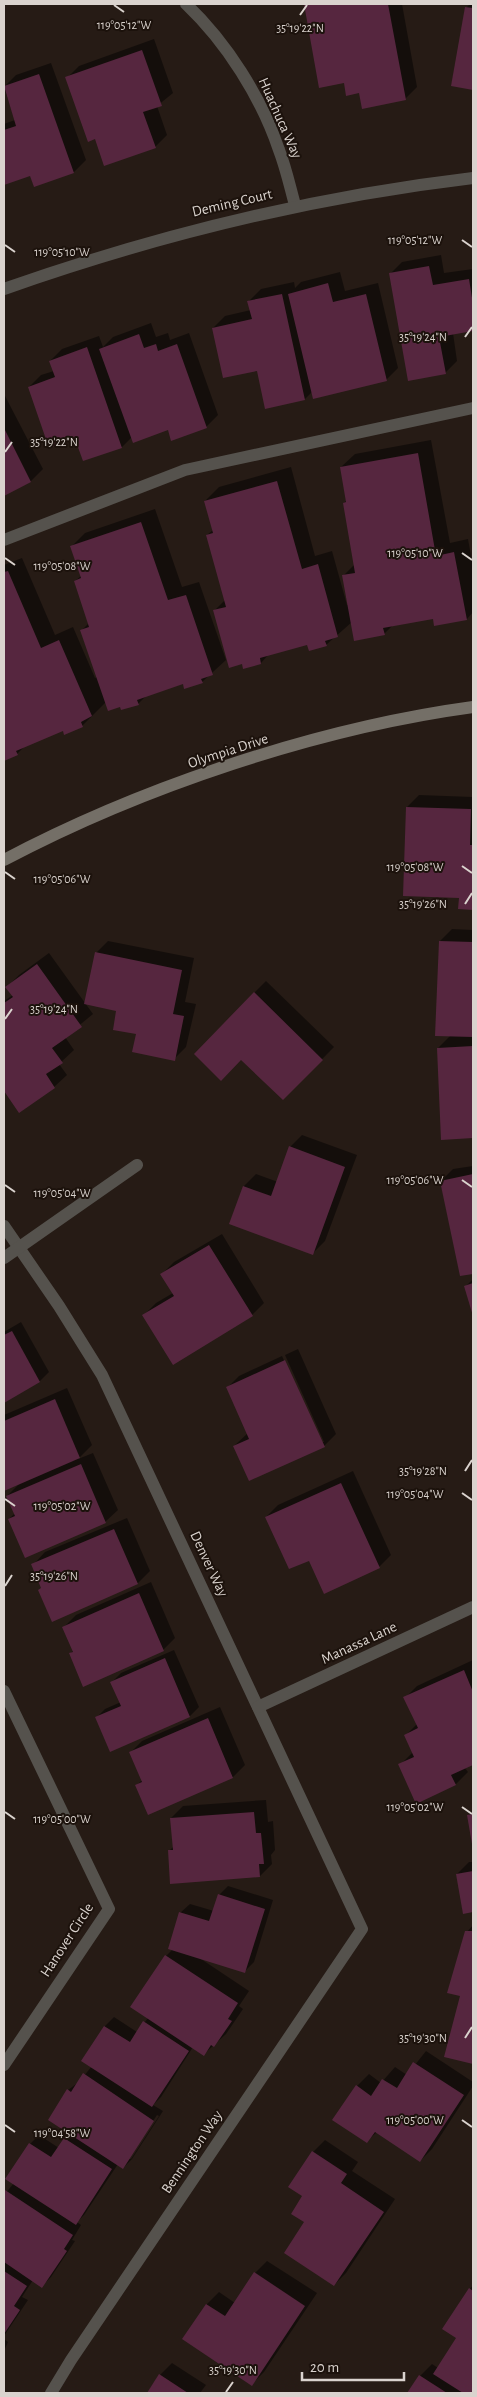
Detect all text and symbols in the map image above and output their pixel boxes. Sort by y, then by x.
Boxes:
text: 119°05'12"W [97,19,152,31]
text: 35°19'22"N [276,22,324,34]
street label: Huachuca Way [256,75,305,161]
street label: Deming Court [190,186,274,220]
text: 119°05'12"W [388,234,443,246]
text: 119°05'10"W [34,246,90,258]
text: 35°19'24"N [399,331,447,343]
text: 35°19'22"N [30,436,78,448]
text: 119°05'10"W [387,547,443,559]
text: 119°05'08"W [33,560,91,572]
street label: Olympia Drive [186,731,270,771]
text: 119°05'08"W [386,861,444,873]
text: 119°05'06"W [34,873,91,885]
text: 35°19'26"N [399,898,447,910]
text: 35°19'24"N [30,1003,78,1015]
text: 119°05'06"W [387,1174,444,1186]
text: 119°05'04"W [33,1187,91,1199]
text: 35°19'28"N [399,1465,447,1477]
text: 119°05'04"W [386,1488,444,1500]
text: 119°05'02"W [34,1500,91,1512]
street label: Denver Way [187,1529,231,1599]
text: 35°19'26"N [30,1570,78,1582]
street label: Manassa Lane [319,1619,399,1667]
text: 119°05'02"W [387,1801,444,1813]
text: 119°05'00"W [33,1813,91,1825]
street label: Hanover Circle [38,1900,96,1980]
text: 35°19'30"N [399,2032,447,2044]
street label: Bennington Way [159,2107,226,2196]
text: 119°05'00"W [386,2114,444,2126]
text: 119°04'58"W [34,2127,91,2139]
scale bar [302,2350,404,2382]
text: 20 m [310,2360,339,2375]
text: 35°19'30"N [209,2364,257,2376]

